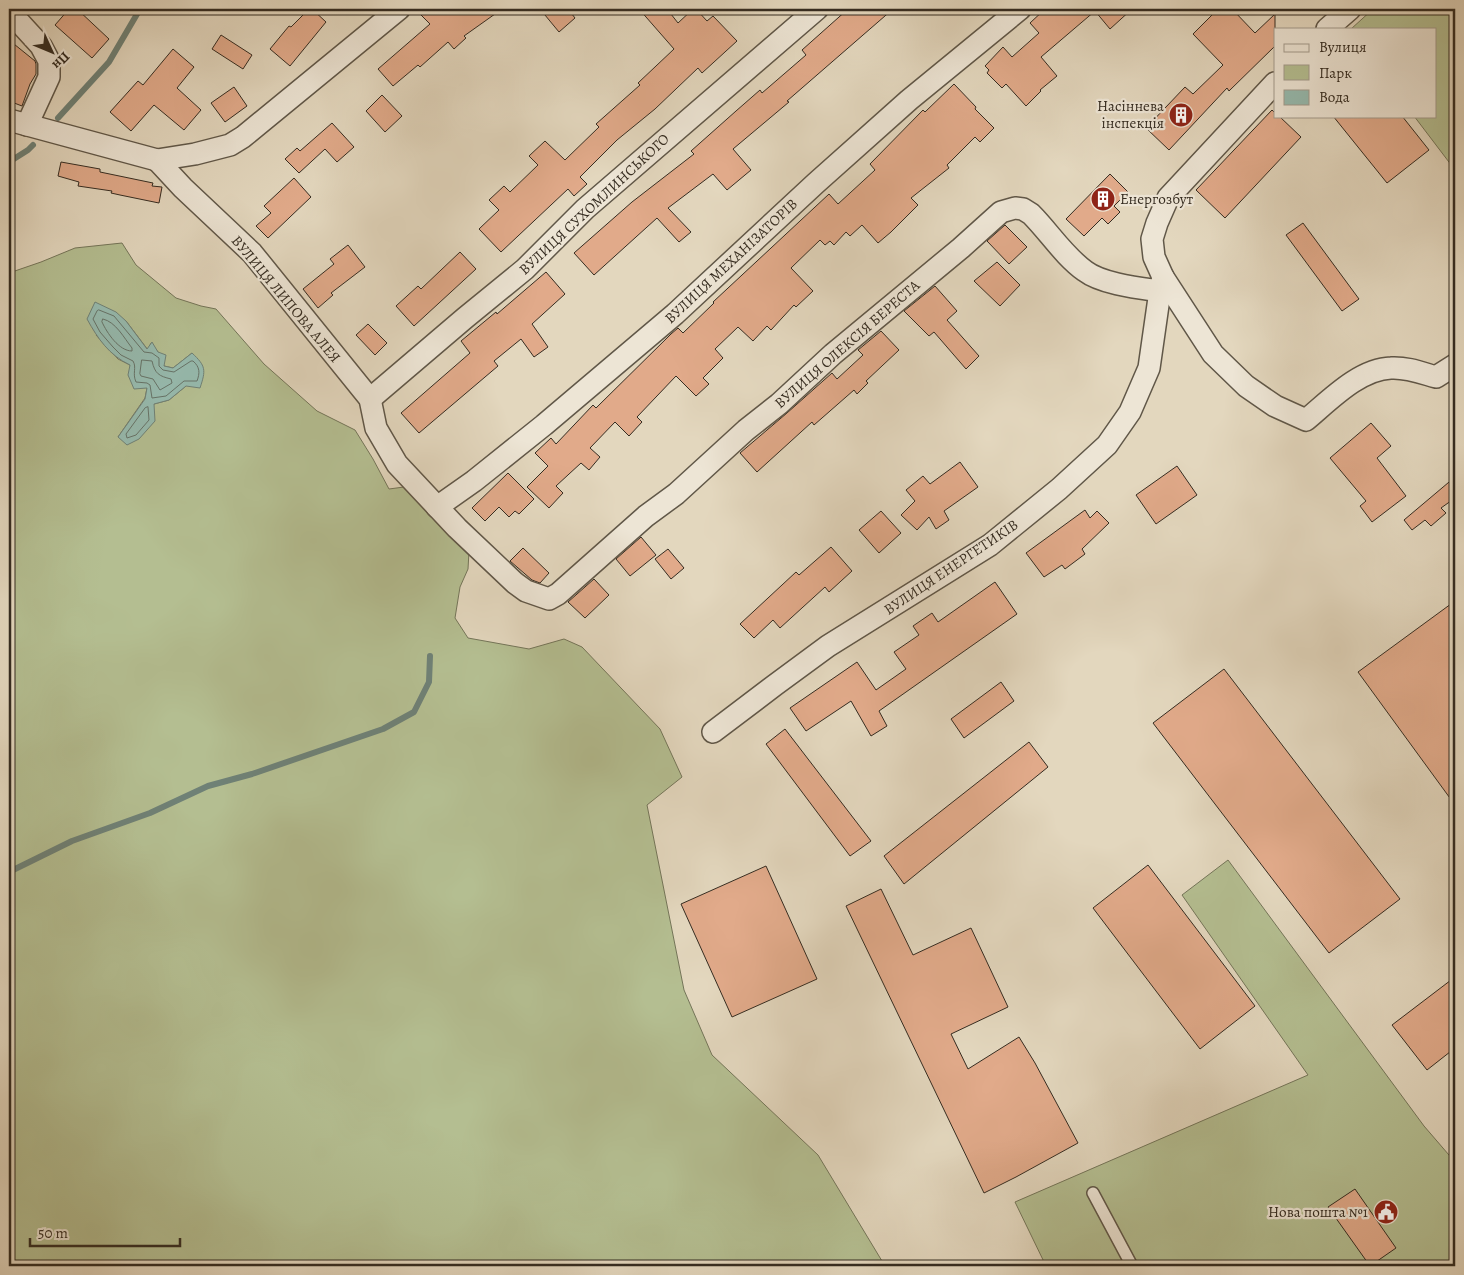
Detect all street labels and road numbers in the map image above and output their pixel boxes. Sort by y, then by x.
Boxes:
street label: ВУЛИЦЯ СУХОМЛИНСЬКОГО [515,129,673,279]
street label: ВУЛИЦЯ МЕХАНІЗАТОРІВ [660,194,802,328]
street label: ВУЛИЦЯ ЛИПОВА АЛЕЯ [227,231,345,367]
street label: ВУЛИЦЯ ОЛЕКСІЯ БЕРЕСТА [770,275,924,413]
street label: ВУЛИЦЯ ЕНЕРГЕТИКІВ [880,515,1022,619]

